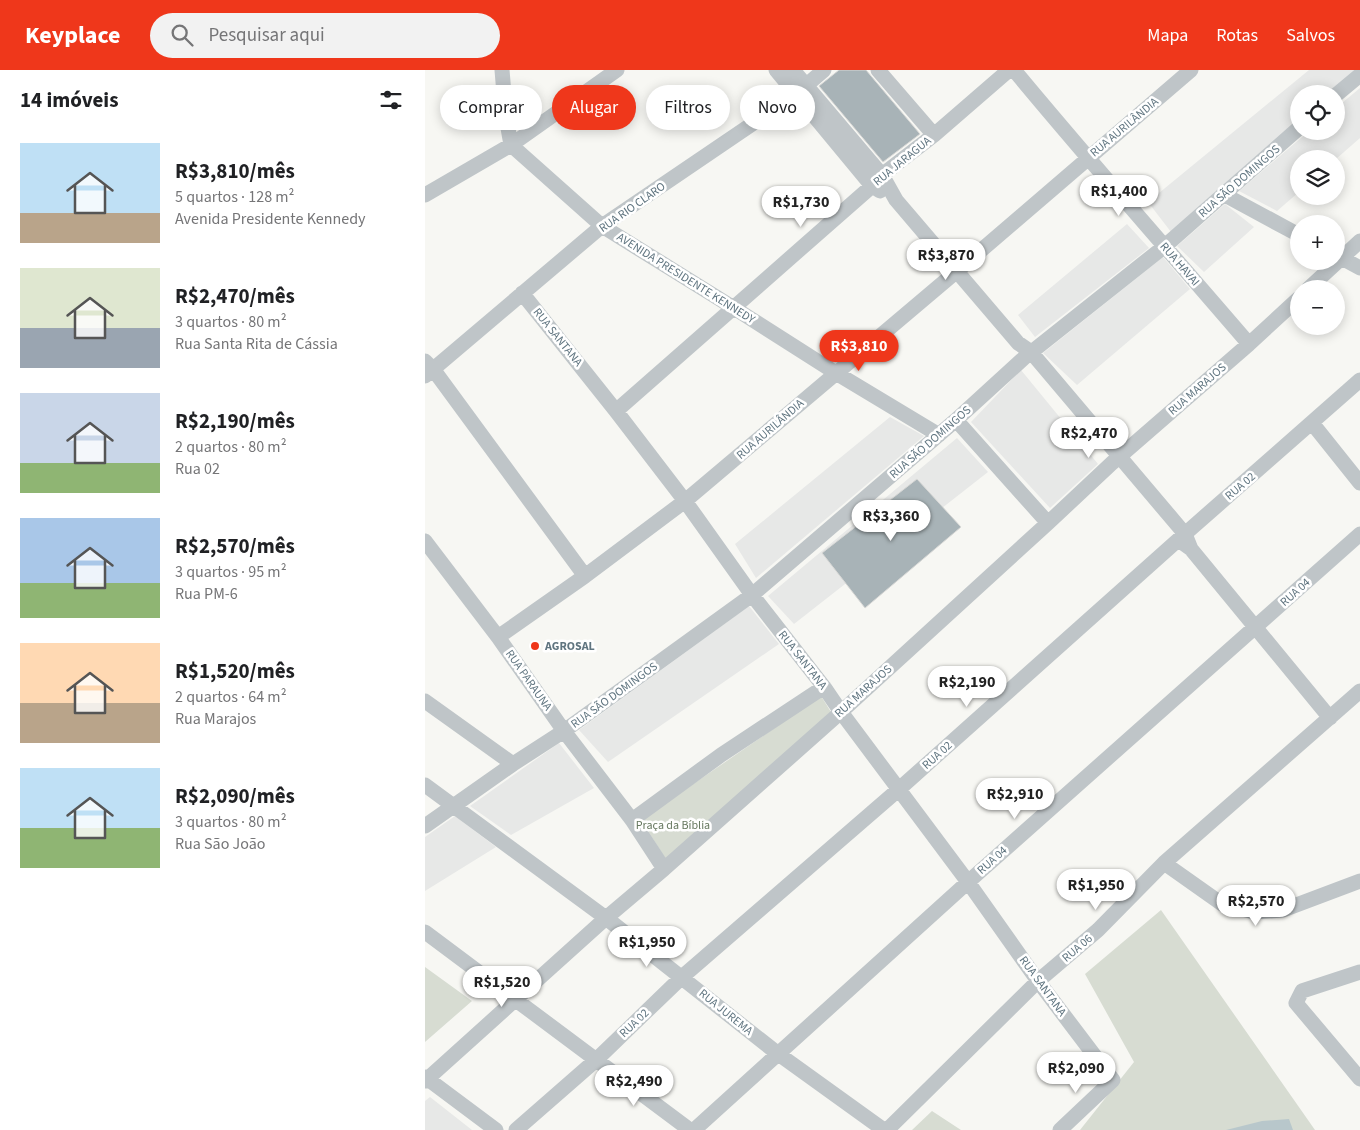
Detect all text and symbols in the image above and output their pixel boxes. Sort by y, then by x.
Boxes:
search box [150,13,500,58]
text: Keyplace [25,18,120,53]
icon: search [168,21,196,49]
text: Pesquisar aqui [208,22,325,49]
text: Mapa [1147,23,1188,48]
text: Rotas [1216,23,1258,48]
text: Salvos [1286,23,1335,48]
text: 14 imóveis [20,85,118,115]
chip: Comprar [440,85,542,130]
chip: Alugar [552,85,636,130]
chip: Filtros [646,85,730,130]
chip: Novo [740,85,815,130]
map controls [1290,85,1345,335]
button: locate [1290,85,1345,140]
icon: filters [377,86,405,114]
street label: RUA AURILÂNDIA [1086,93,1163,161]
street label: RUA JARAGUA [870,132,935,190]
street label: RUA SÃO DOMINGOS [1195,141,1284,222]
button: layers [1290,150,1345,205]
text: R$3,810/mês [175,156,295,186]
icon: home [60,163,120,223]
pin: R$1,400 [1073,174,1165,217]
street label: RUA RIO CLARO [596,178,669,237]
text: R$1,400 [1091,180,1147,202]
text: 5 quartos · 128 m² [175,186,294,208]
pin: R$1,730 [755,186,847,228]
text: R$1,730 [773,191,829,213]
text: Avenida Presidente Kennedy [175,208,366,230]
button: + [1290,215,1345,270]
street label: AVENIDA PRESIDENTE KENNEDY [613,229,758,328]
pin: R$3,870 [900,238,992,281]
street label: RUA HAVAI [1156,239,1203,290]
text: R$3,870 [918,244,974,266]
button: − [1290,280,1345,335]
text: R$2,470/mês [175,281,295,311]
icon: home [60,288,120,348]
street label: RUA SANTANA [529,304,587,371]
text: 3 quartos · 80 m² [175,311,287,333]
pin: R$3,810 [813,330,905,372]
text: Rua Santa Rita de Cássia [175,333,338,355]
text: R$3,810 [831,335,887,357]
street label: RUA MARAJOS [1165,359,1230,419]
street label: RUA AURILÂNDIA [733,395,808,464]
street label: RUA SÃO DOMINGOS [886,402,975,483]
text: R$2,190/mês [175,406,295,436]
icon: home [60,413,120,473]
pin: R$2,470 [1043,416,1135,459]
text: R$2,470 [1061,422,1117,444]
text: 2 quartos · 80 m² [175,436,287,458]
text: Rua 02 [175,458,220,480]
street label: RUA 02 [1221,468,1259,504]
pin: R$3,360 [845,500,937,542]
text: R$3,360 [863,505,919,527]
text: R$2,570/mês [175,531,295,561]
icon: home [60,538,120,598]
text: 3 quartos · 95 m² [175,561,287,583]
street label: RUA 04 [1277,574,1314,610]
text: Rua PM-6 [175,583,238,605]
street label: RUA SANTANA [774,627,831,694]
place label: AGROSAL [544,638,595,655]
marker: AGROSAL [529,640,541,652]
street label: RUA PARAUNA [501,646,556,715]
text: R$1,520/mês [175,656,295,686]
street label: RUA SÃO DOMINGOS [568,658,661,733]
street label: RUA MARAJOS [831,661,896,722]
icon: home [60,663,120,723]
pin: R$2,190 [921,666,1013,708]
text: R$2,190 [939,671,995,693]
text: 2 quartos · 64 m² [175,686,287,708]
text: Rua Marajos [175,708,256,730]
street label: RUA 02 [919,737,956,773]
pin: R$2,910 [969,778,1061,820]
text: R$2,090/mês [175,781,295,811]
text: R$2,910 [987,783,1043,805]
icon: home [60,788,120,848]
text: 3 quartos · 80 m² [175,811,287,833]
park label: Praça da Bíblia [636,817,710,834]
text: Rua São João [175,833,265,855]
street label: RUA 04 [974,842,1011,878]
pin: R$1,950 [1050,868,1142,911]
text: R$1,950 [1068,874,1124,896]
pin: R$2,570 [1210,884,1302,927]
text: R$2,570 [1228,890,1284,912]
pin: R$1,950 [601,926,693,968]
street label: RUA 06 [1058,930,1096,966]
text: R$1,950 [619,931,675,953]
street label: RUA SANTANA [1015,953,1071,1020]
pin: R$1,520 [456,966,548,1008]
text: R$1,520 [474,971,530,993]
street label: RUA JUREMA [695,985,757,1040]
street label: RUA 02 [616,1005,653,1042]
pin: R$2,090 [1030,1052,1122,1094]
text: R$2,090 [1048,1057,1104,1079]
pin: R$2,490 [588,1064,680,1107]
text: R$2,490 [606,1070,662,1092]

